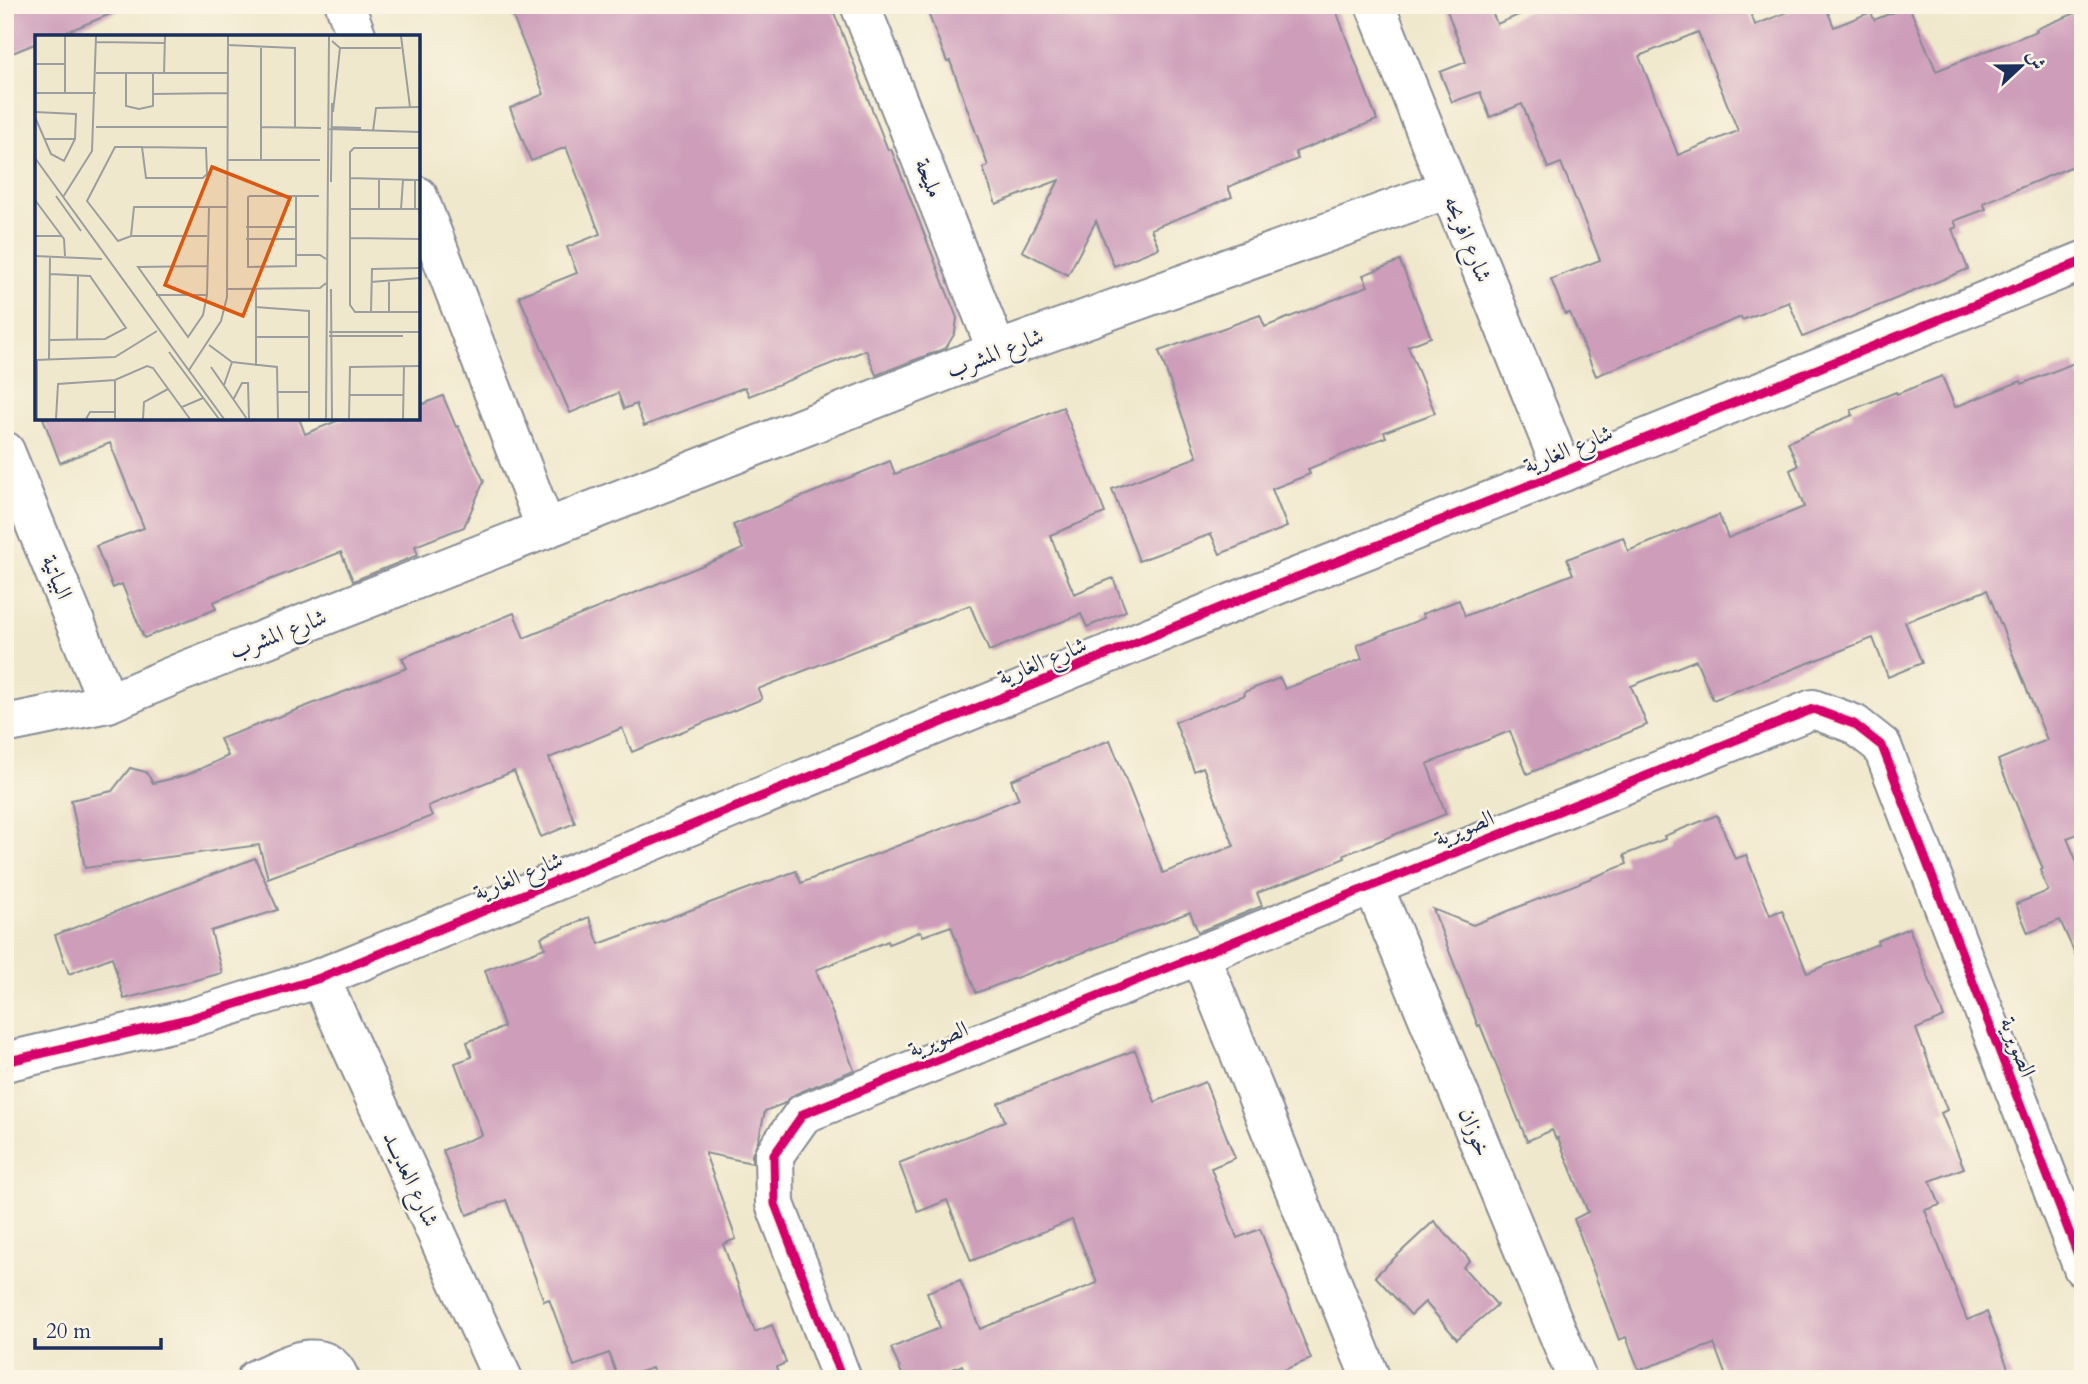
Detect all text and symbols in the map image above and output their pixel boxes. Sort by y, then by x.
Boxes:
north arrow [1986,32,2056,102]
inset map [35,35,420,420]
text: ش [2020,46,2051,74]
street label: مليحة [907,154,951,202]
street label: شارع افريحه [1433,191,1499,289]
street label: شارع المشرب [942,320,1050,389]
street label: شارع الغارية [1519,417,1619,485]
street label: البياتية [34,550,80,604]
street label: شارع المشرب [225,601,333,670]
street label: شارع الغارية [993,629,1093,697]
street label: الصويرية [1429,802,1499,854]
street label: شارع الغارية [469,844,569,912]
street label: الصويرية [1992,1012,2044,1082]
street label: الصويرية [903,1013,973,1065]
street label: خوزان [1451,1103,1499,1161]
street label: شارع العديـــد [372,1126,447,1234]
scale bar [35,1307,161,1351]
text: 20 m [46,1317,91,1346]

